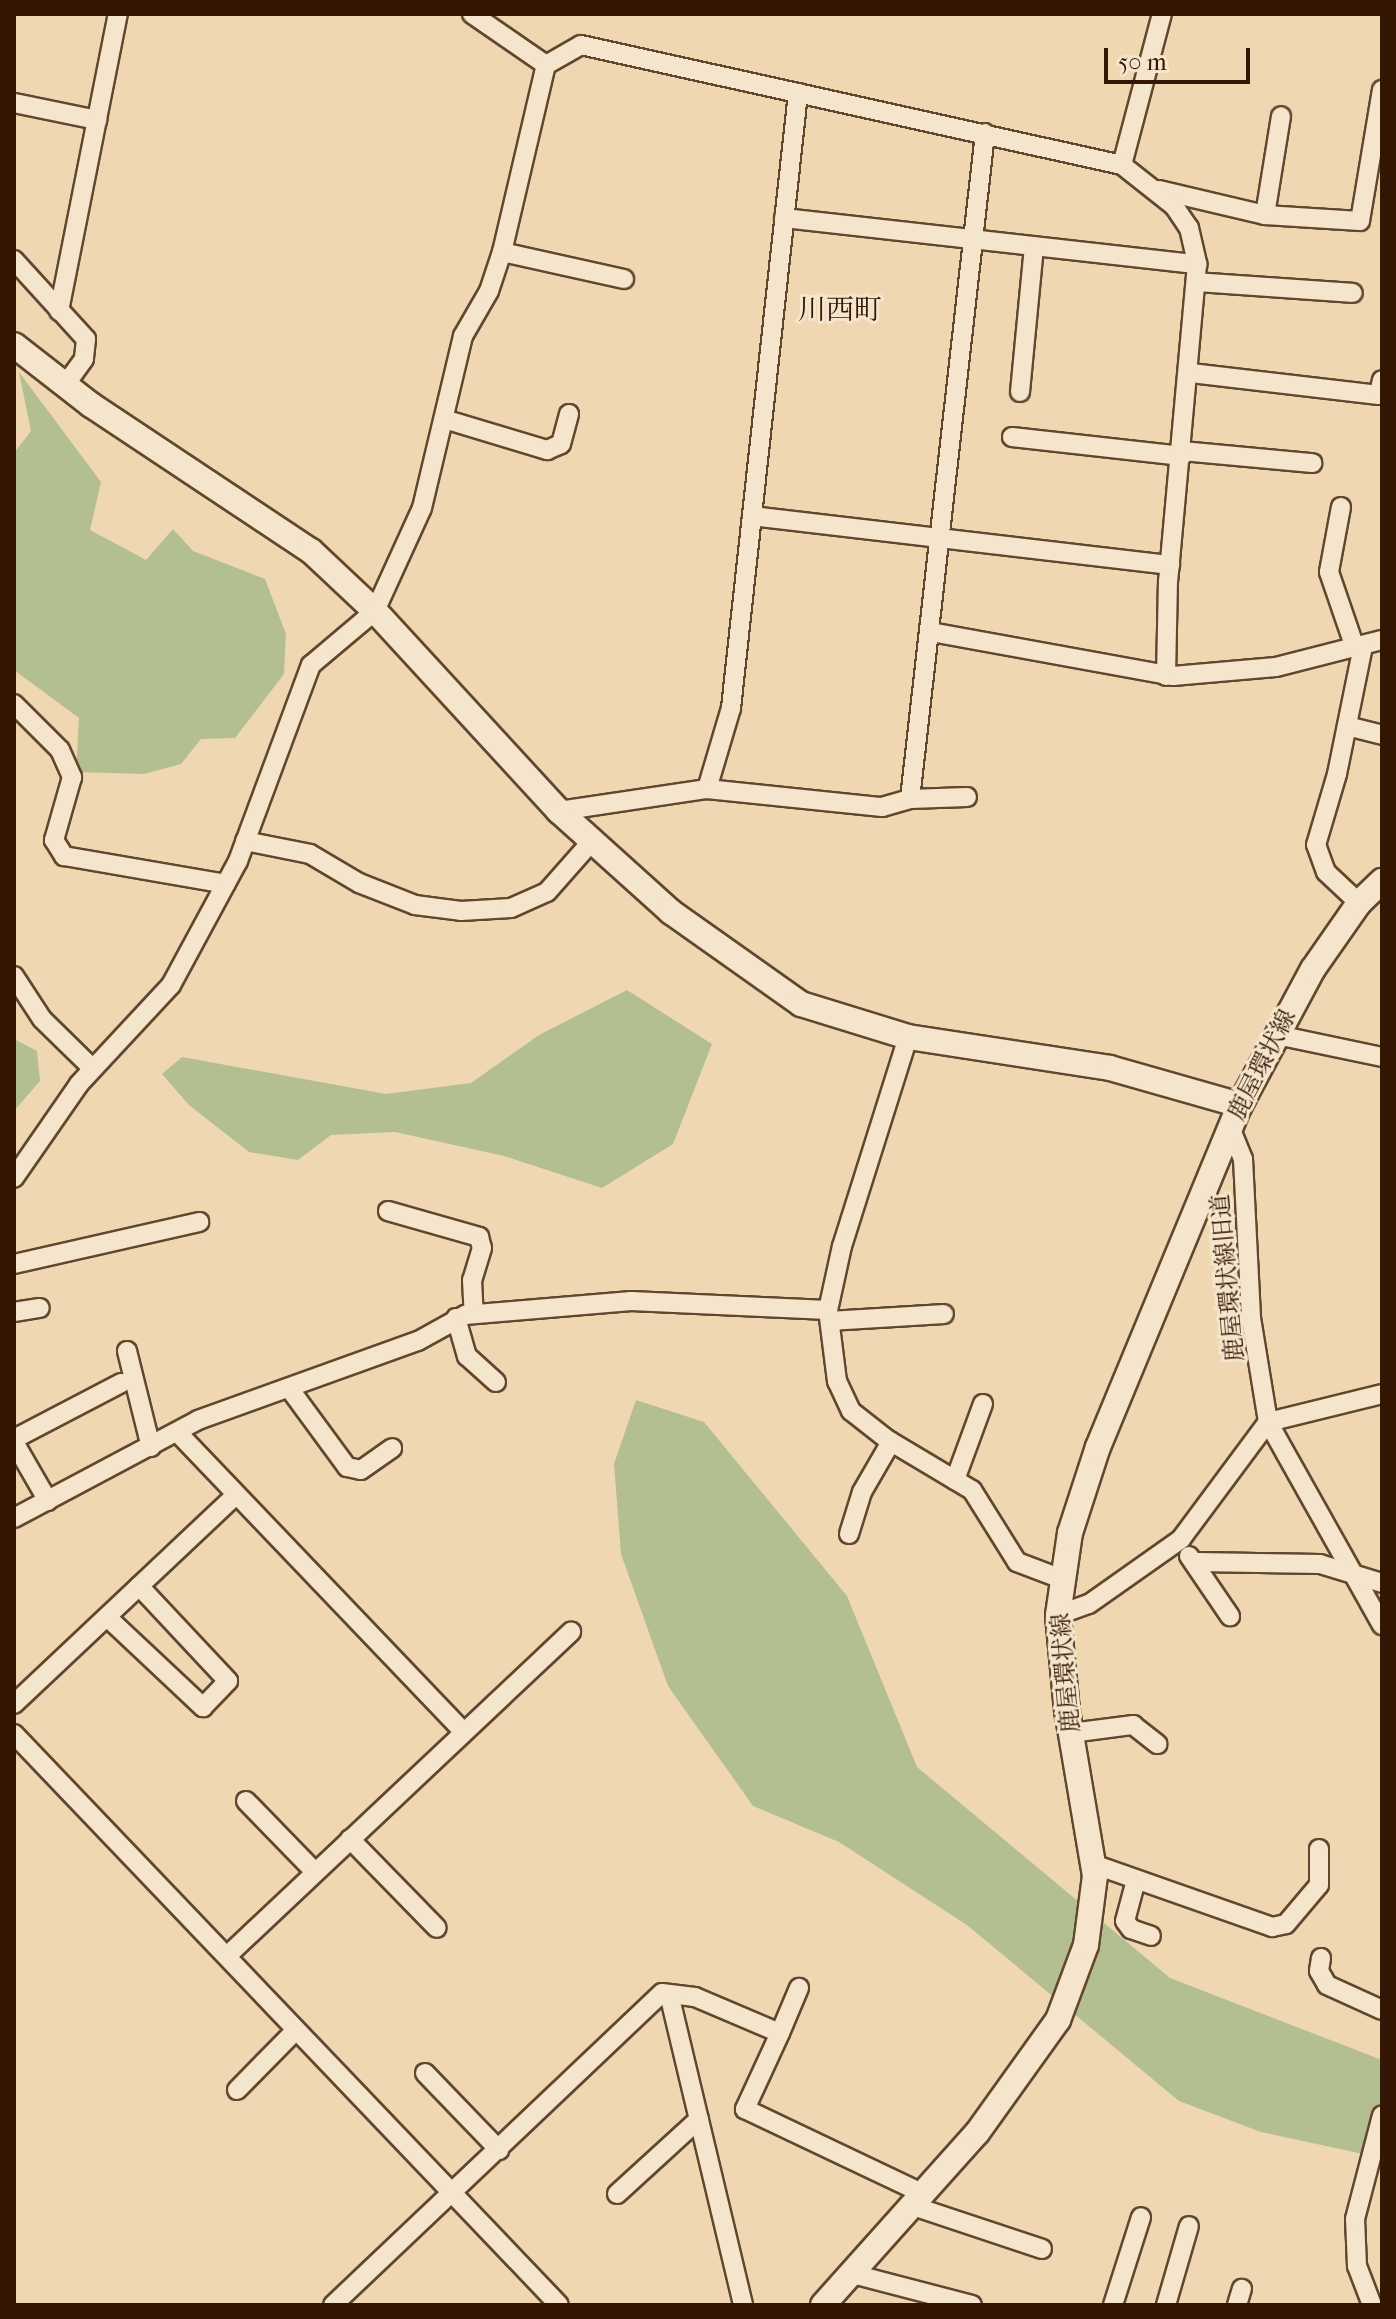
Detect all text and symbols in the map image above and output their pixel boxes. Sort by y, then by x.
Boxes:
scale bar [1108,32,1254,82]
text: 50 m [1118,48,1167,76]
district label: 川西町 [798,293,882,327]
street label: 鹿屋環状線 [1222,1005,1302,1125]
street label: 鹿屋環状線旧道 [1206,1193,1250,1363]
street label: 鹿屋環状線 [1046,1612,1086,1734]

